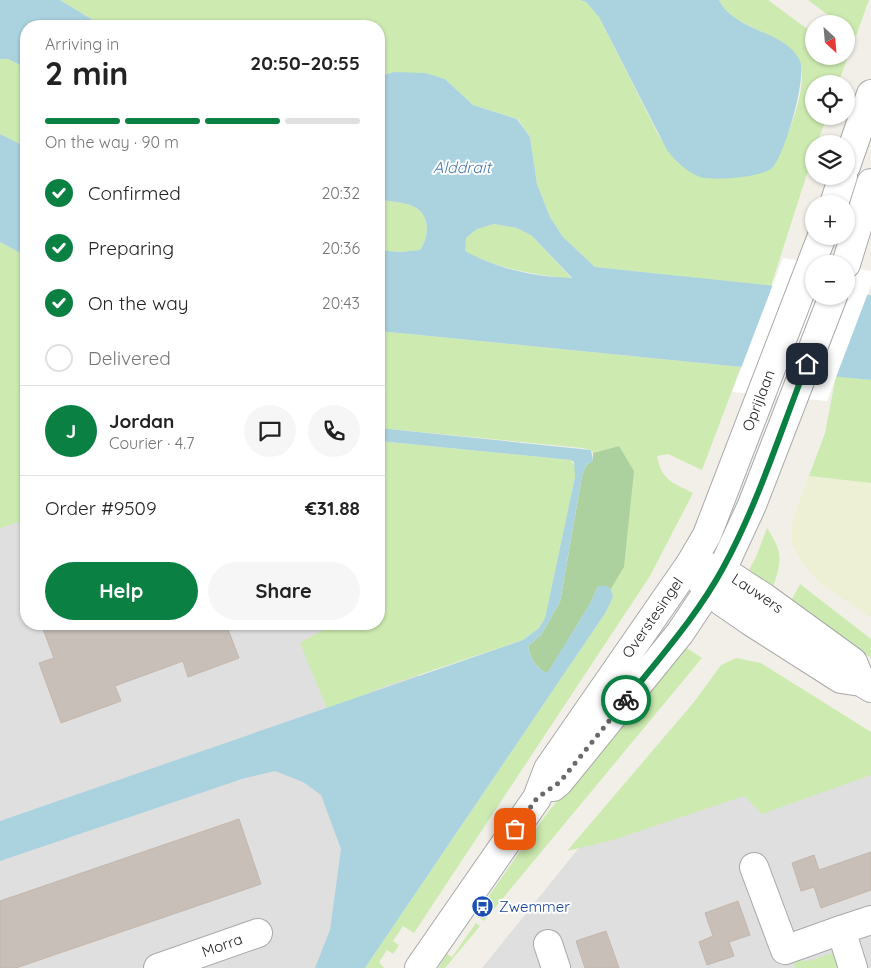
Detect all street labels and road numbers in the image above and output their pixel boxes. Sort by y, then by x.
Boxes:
street label: Oprijlaan [738,367,779,434]
street label: Lauwers [728,569,787,617]
street label: Overstesingel [618,573,687,662]
street label: Morra [199,929,245,961]

